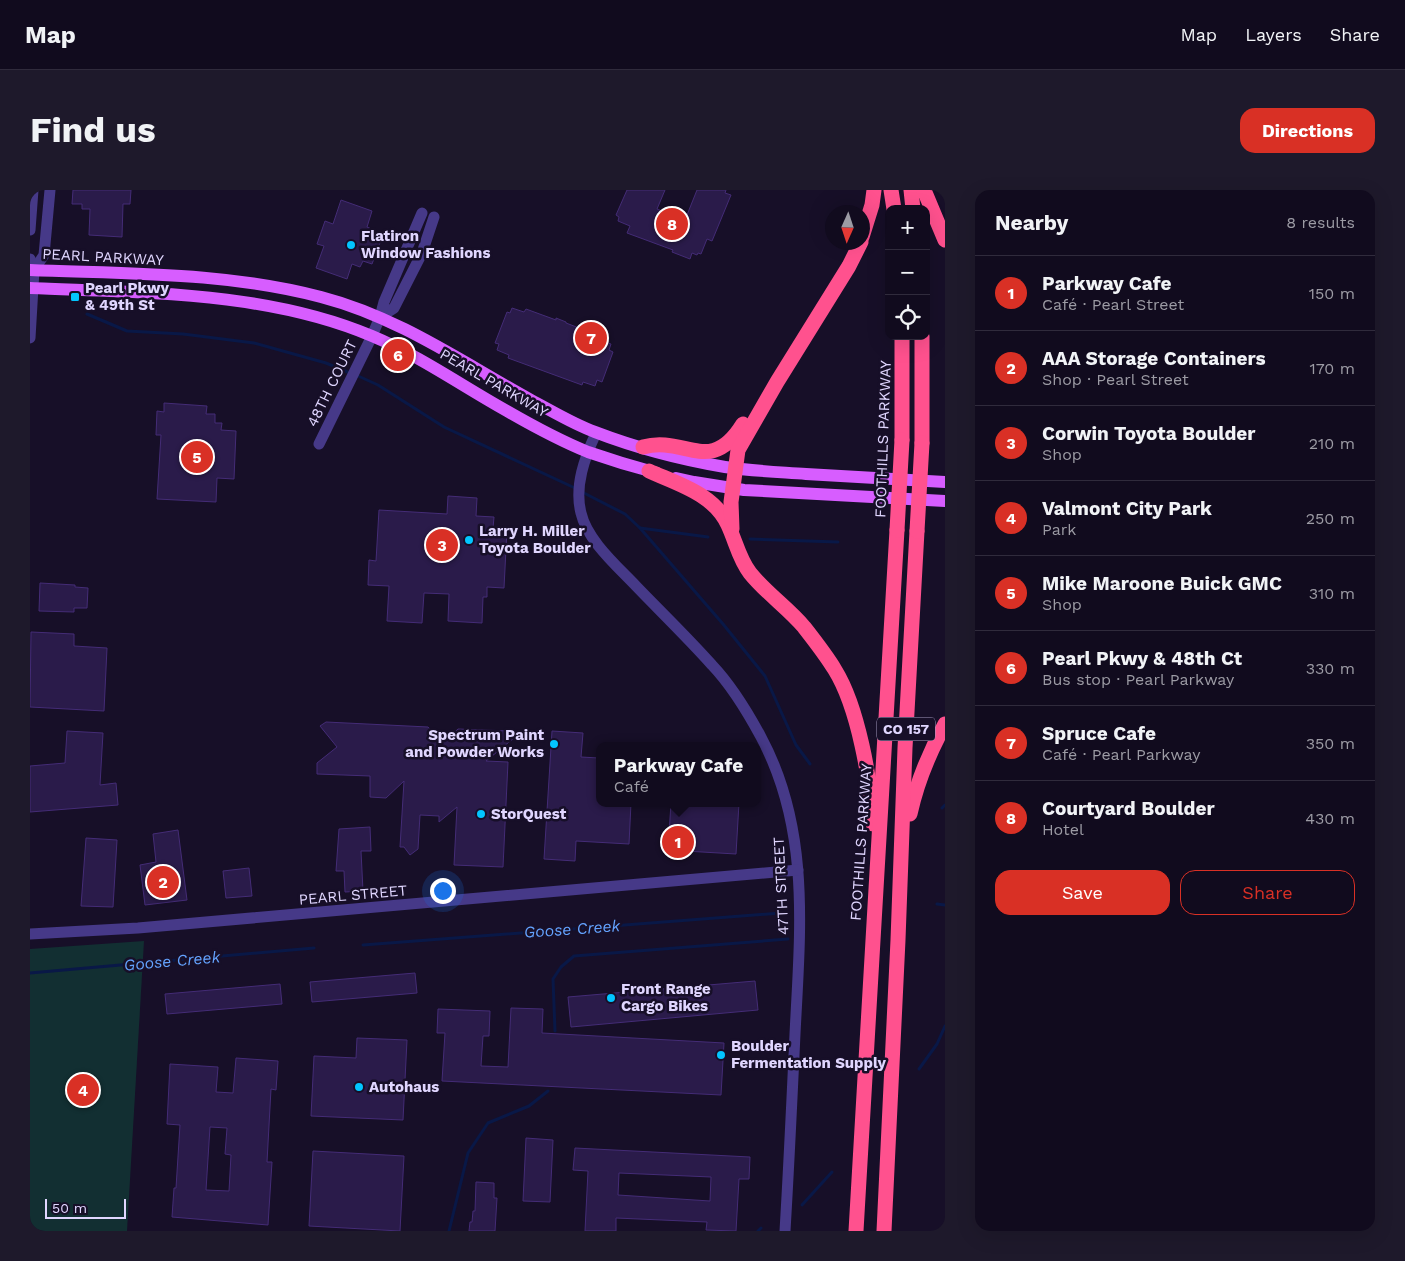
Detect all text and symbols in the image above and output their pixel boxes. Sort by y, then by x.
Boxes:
text: Map [25,21,76,49]
text: Map [1180,24,1217,45]
text: Layers [1245,24,1302,45]
text: Share [1330,24,1380,45]
button: Directions [1240,108,1375,153]
text: Find us [30,109,156,151]
pin: 8 [656,205,688,243]
north arrow [825,205,870,250]
map controls [885,205,930,340]
button: + [885,205,930,250]
text: Nearby [995,210,1068,235]
text: 8 results [1286,213,1355,232]
place label: Flatiron Window Fashions [361,227,490,262]
marker: Flatiron Window Fashions [345,239,357,251]
street label: PEARL PARKWAY [42,245,165,269]
button: − [885,250,930,295]
text: Parkway Cafe [1042,272,1171,295]
place label: Pearl Pkwy & 49th St [85,279,169,314]
text: 1 [1008,284,1014,303]
text: 150 m [1309,284,1355,303]
marker: Pearl Pkwy & 49th St [69,291,81,303]
button: locate [885,295,930,340]
text: Café · Pearl Street [1042,295,1184,314]
pin: 7 [575,319,607,357]
pin: 6 [382,336,414,374]
street label: 48TH COURT [303,337,361,429]
street label: PEARL PARKWAY [437,345,552,421]
text: AAA Storage Containers [1042,347,1266,370]
street label: FOOTHILLS PARKWAY [871,359,895,518]
text: 2 [1006,359,1016,378]
text: 170 m [1309,359,1355,378]
text: Shop · Pearl Street [1042,370,1189,389]
text: Corwin Toyota Boulder [1042,422,1256,445]
text: 3 [1006,434,1016,453]
text: 210 m [1309,434,1355,453]
pin: 5 [181,438,213,476]
text: Shop [1042,445,1082,464]
text: Valmont City Park [1042,497,1212,520]
text: 4 [1006,509,1016,528]
text: 250 m [1306,509,1355,528]
text: Park [1042,520,1076,539]
place label: Larry H. Miller Toyota Boulder [479,522,591,557]
pin: 3 [426,526,458,564]
marker: Larry H. Miller Toyota Boulder [463,534,475,546]
text: Mike Maroone Buick GMC [1042,572,1282,595]
text: 5 [1006,584,1016,603]
text: 310 m [1309,584,1355,603]
text: Shop [1042,595,1082,614]
text: Pearl Pkwy & 48th Ct [1042,647,1242,670]
text: 6 [1006,659,1016,678]
text: 330 m [1306,659,1355,678]
text: Bus stop · Pearl Parkway [1042,670,1234,689]
road number: CO 157 [877,718,935,740]
text: Spruce Cafe [1042,722,1156,745]
place label: Spectrum Paint and Powder Works [405,726,544,761]
text: 7 [1006,734,1016,753]
text: 350 m [1306,734,1355,753]
marker: Spectrum Paint and Powder Works [548,738,560,750]
popup [596,742,761,807]
text: Café · Pearl Parkway [1042,745,1200,764]
text: Parkway Cafe [614,754,743,777]
street label: FOOTHILLS PARKWAY [847,762,876,921]
text: Café [614,777,649,796]
text: Courtyard Boulder [1042,797,1215,820]
place label: StorQuest [491,805,567,823]
marker: StorQuest [475,808,487,820]
text: 8 [1006,809,1016,828]
text: 430 m [1305,809,1355,828]
text: Hotel [1042,820,1084,839]
pin: 1 [662,823,694,861]
street label: 47TH STREET [769,836,793,936]
pin: 2 [147,863,179,901]
button: Save [995,870,1170,915]
button: Share [1180,870,1355,915]
your location [430,878,456,904]
street label: PEARL STREET [298,881,408,909]
water label: Goose Creek [523,916,622,942]
water label: Goose Creek [123,947,222,975]
place label: Front Range Cargo Bikes [621,980,711,1015]
marker: Front Range Cargo Bikes [605,992,617,1004]
place label: Boulder Fermentation Supply [731,1037,887,1072]
marker: Boulder Fermentation Supply [715,1049,727,1061]
pin: 4 [67,1071,99,1109]
place label: Autohaus [369,1078,439,1096]
marker: Autohaus [353,1081,365,1093]
scale bar [45,1196,126,1219]
text: 50 m [52,1200,87,1216]

